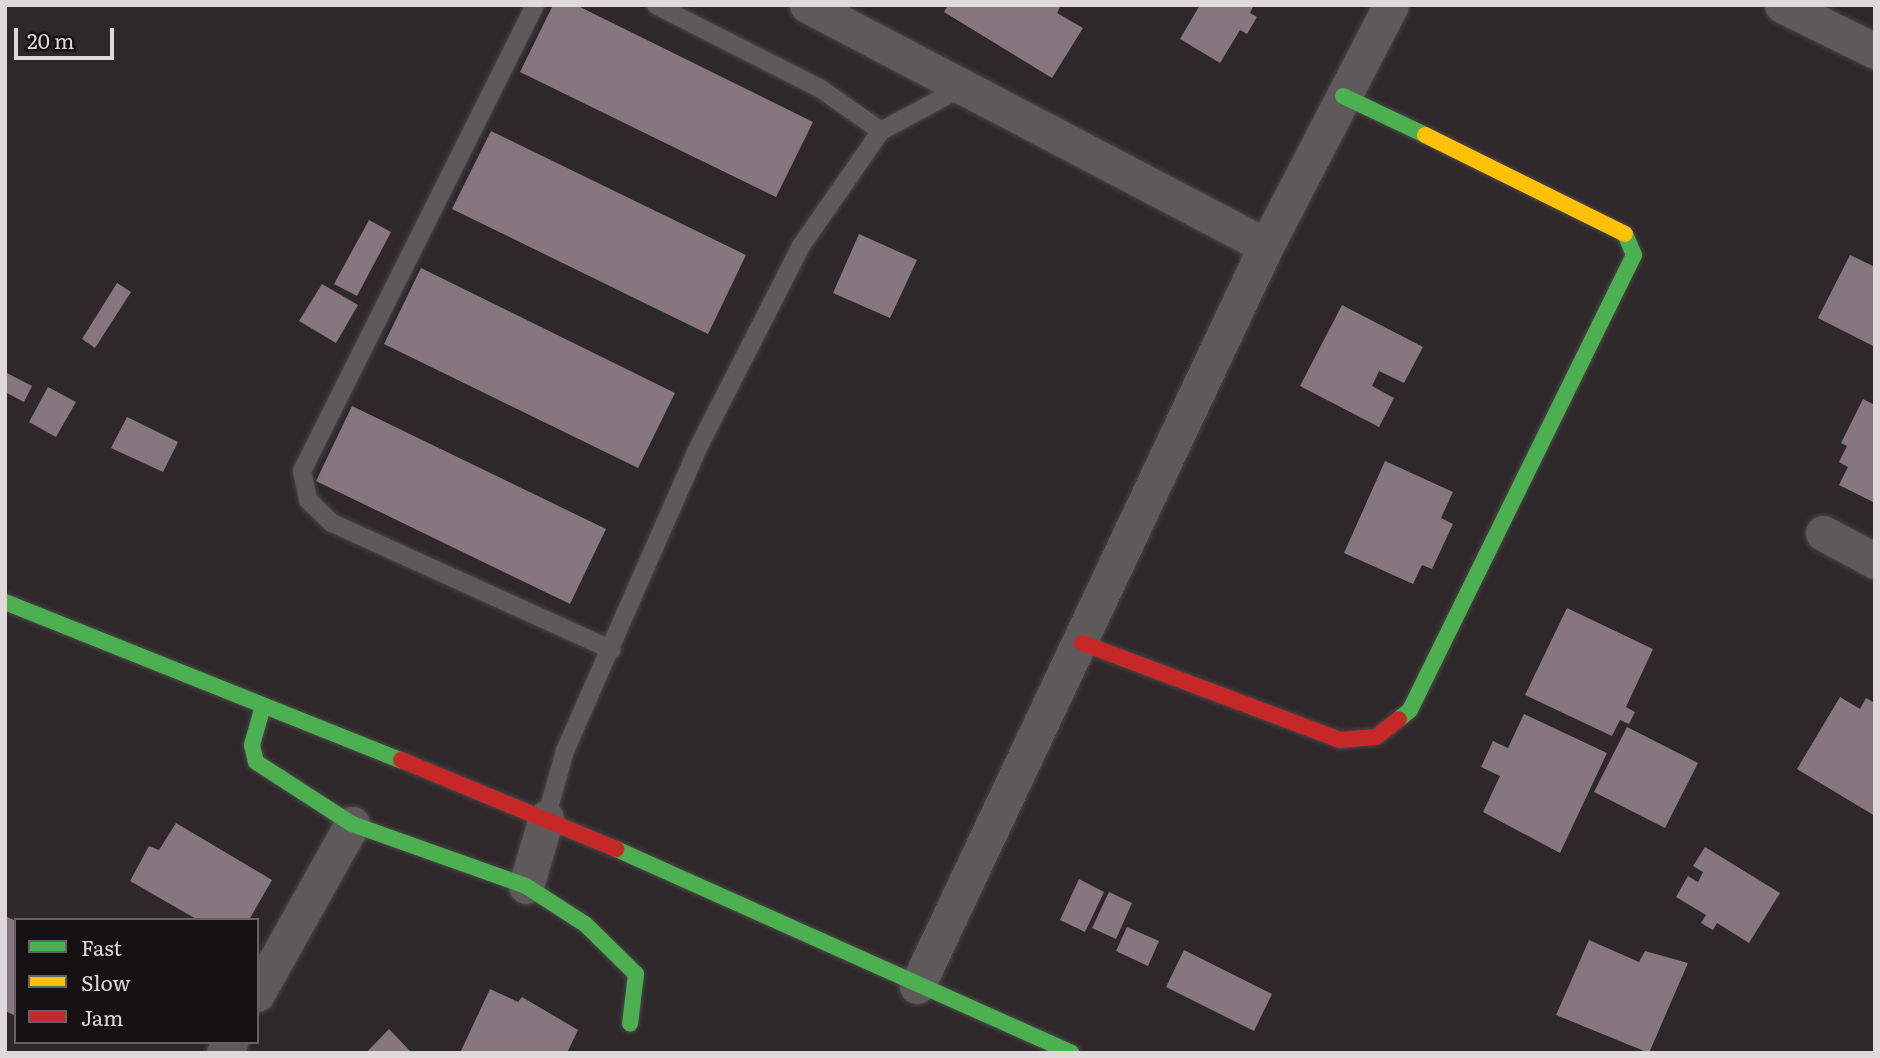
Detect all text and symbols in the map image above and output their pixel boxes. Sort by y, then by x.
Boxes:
scale bar [18,14,117,58]
text: 20 m [27,24,74,55]
legend [14,918,259,1044]
text: Fast [81,931,122,962]
text: Slow [81,966,131,997]
text: Jam [81,1001,123,1032]

